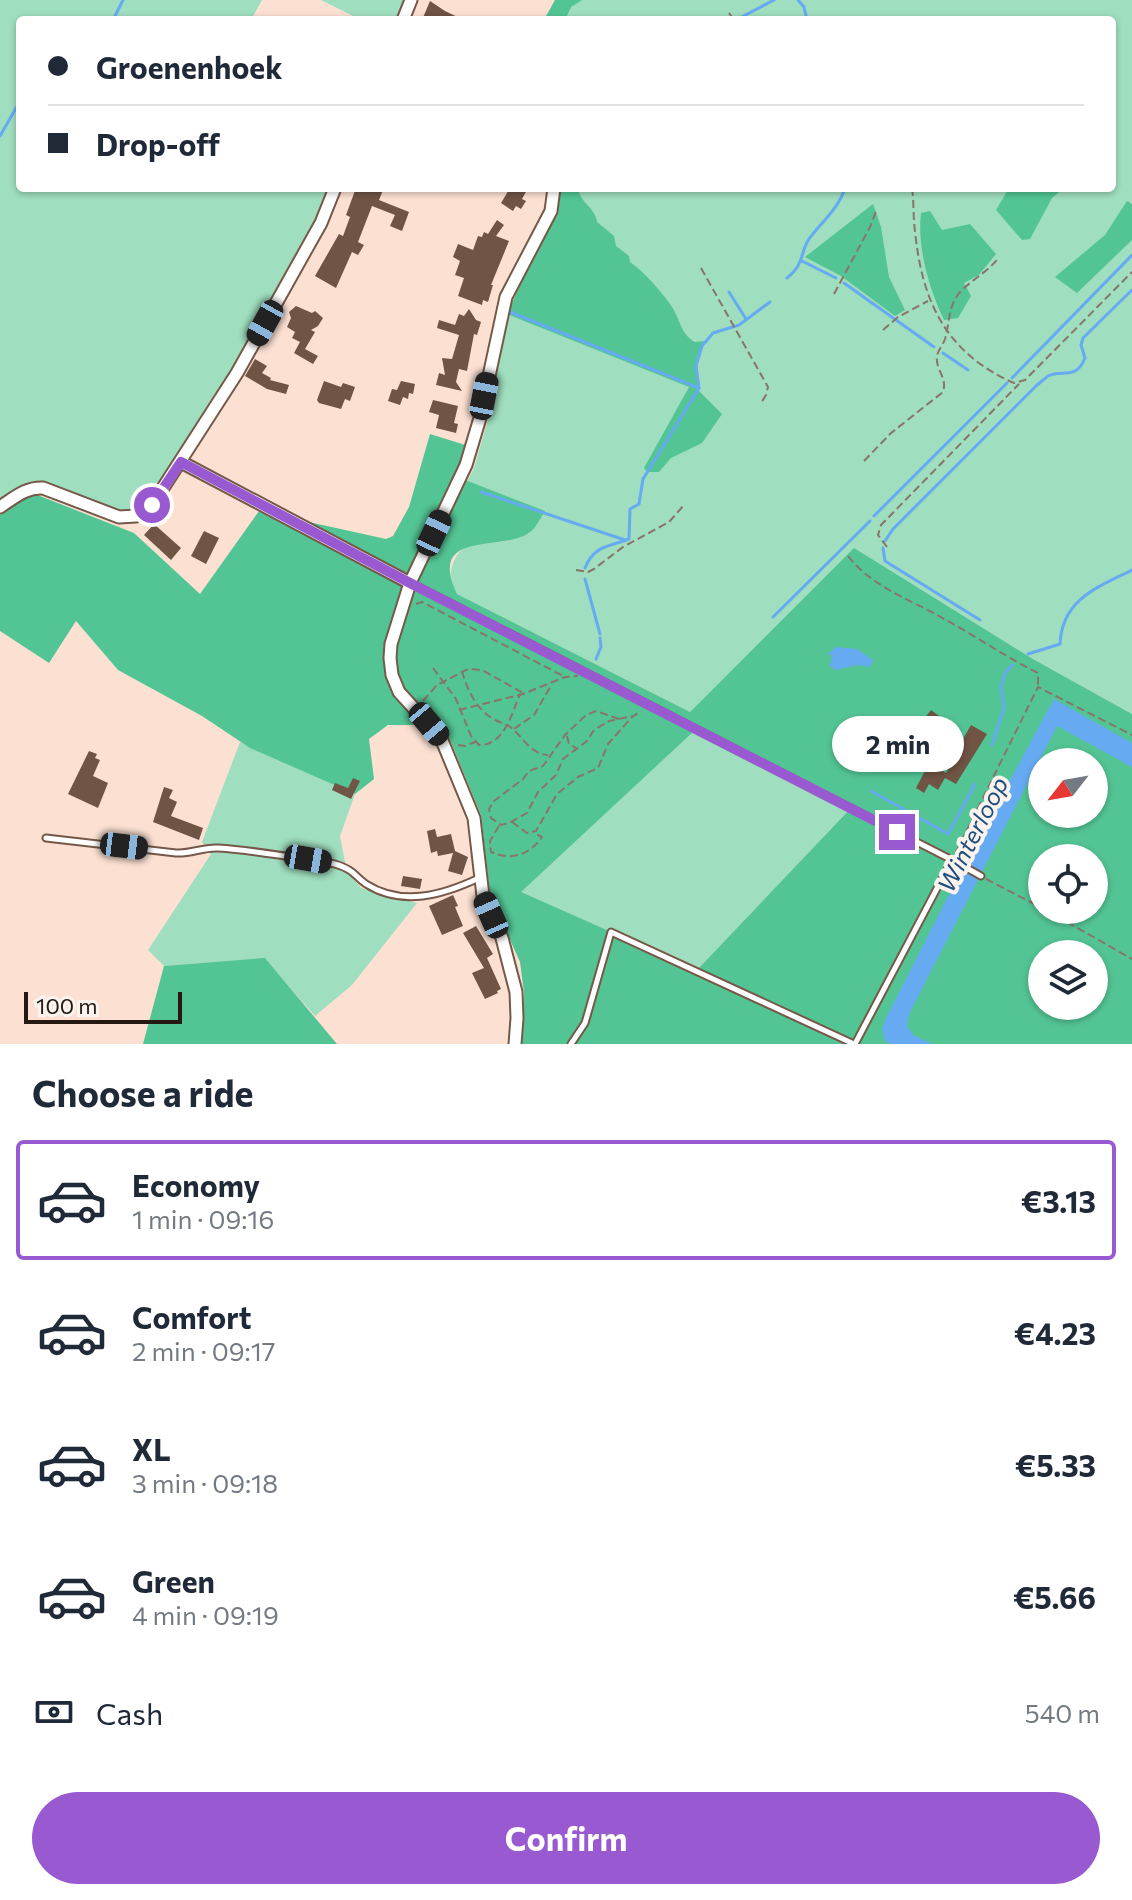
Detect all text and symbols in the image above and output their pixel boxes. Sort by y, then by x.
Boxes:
text: Groenenhoek [96,48,282,85]
text: Drop-off [96,125,220,162]
car [243,296,287,350]
car [468,370,500,422]
route start [134,487,170,523]
car [413,506,455,560]
car [404,698,454,750]
callout: 2 min [831,716,963,772]
text: 2 min [866,728,930,759]
north arrow [1028,748,1108,828]
map controls [1028,748,1108,1020]
water label: Winterloop [931,772,1013,896]
route end [879,814,915,850]
car [99,831,149,861]
car [282,843,334,875]
button: locate [1028,844,1108,924]
car [470,888,512,942]
button: layers [1028,940,1108,1020]
scale bar [24,988,182,1024]
text: 100 m [36,992,98,1019]
text: Choose a ride [32,1070,253,1114]
icon: car [36,1164,108,1236]
text: Economy [132,1166,260,1203]
text: €3.13 [1021,1182,1096,1219]
text: 1 min · 09:16 [132,1203,274,1234]
icon: car [36,1296,108,1368]
text: Comfort [132,1298,251,1335]
text: €4.23 [1014,1314,1096,1351]
text: 2 min · 09:17 [132,1335,275,1366]
icon: car [36,1428,108,1500]
text: XL [132,1430,171,1467]
text: €5.33 [1015,1446,1096,1483]
text: 3 min · 09:18 [132,1467,278,1498]
icon: car [36,1560,108,1632]
text: Green [132,1562,215,1599]
text: €5.66 [1013,1578,1096,1615]
text: 4 min · 09:19 [132,1599,279,1630]
icon: cash [32,1690,76,1734]
text: Cash [96,1694,163,1731]
text: 540 m [1025,1697,1100,1728]
button: Confirm [32,1792,1100,1884]

